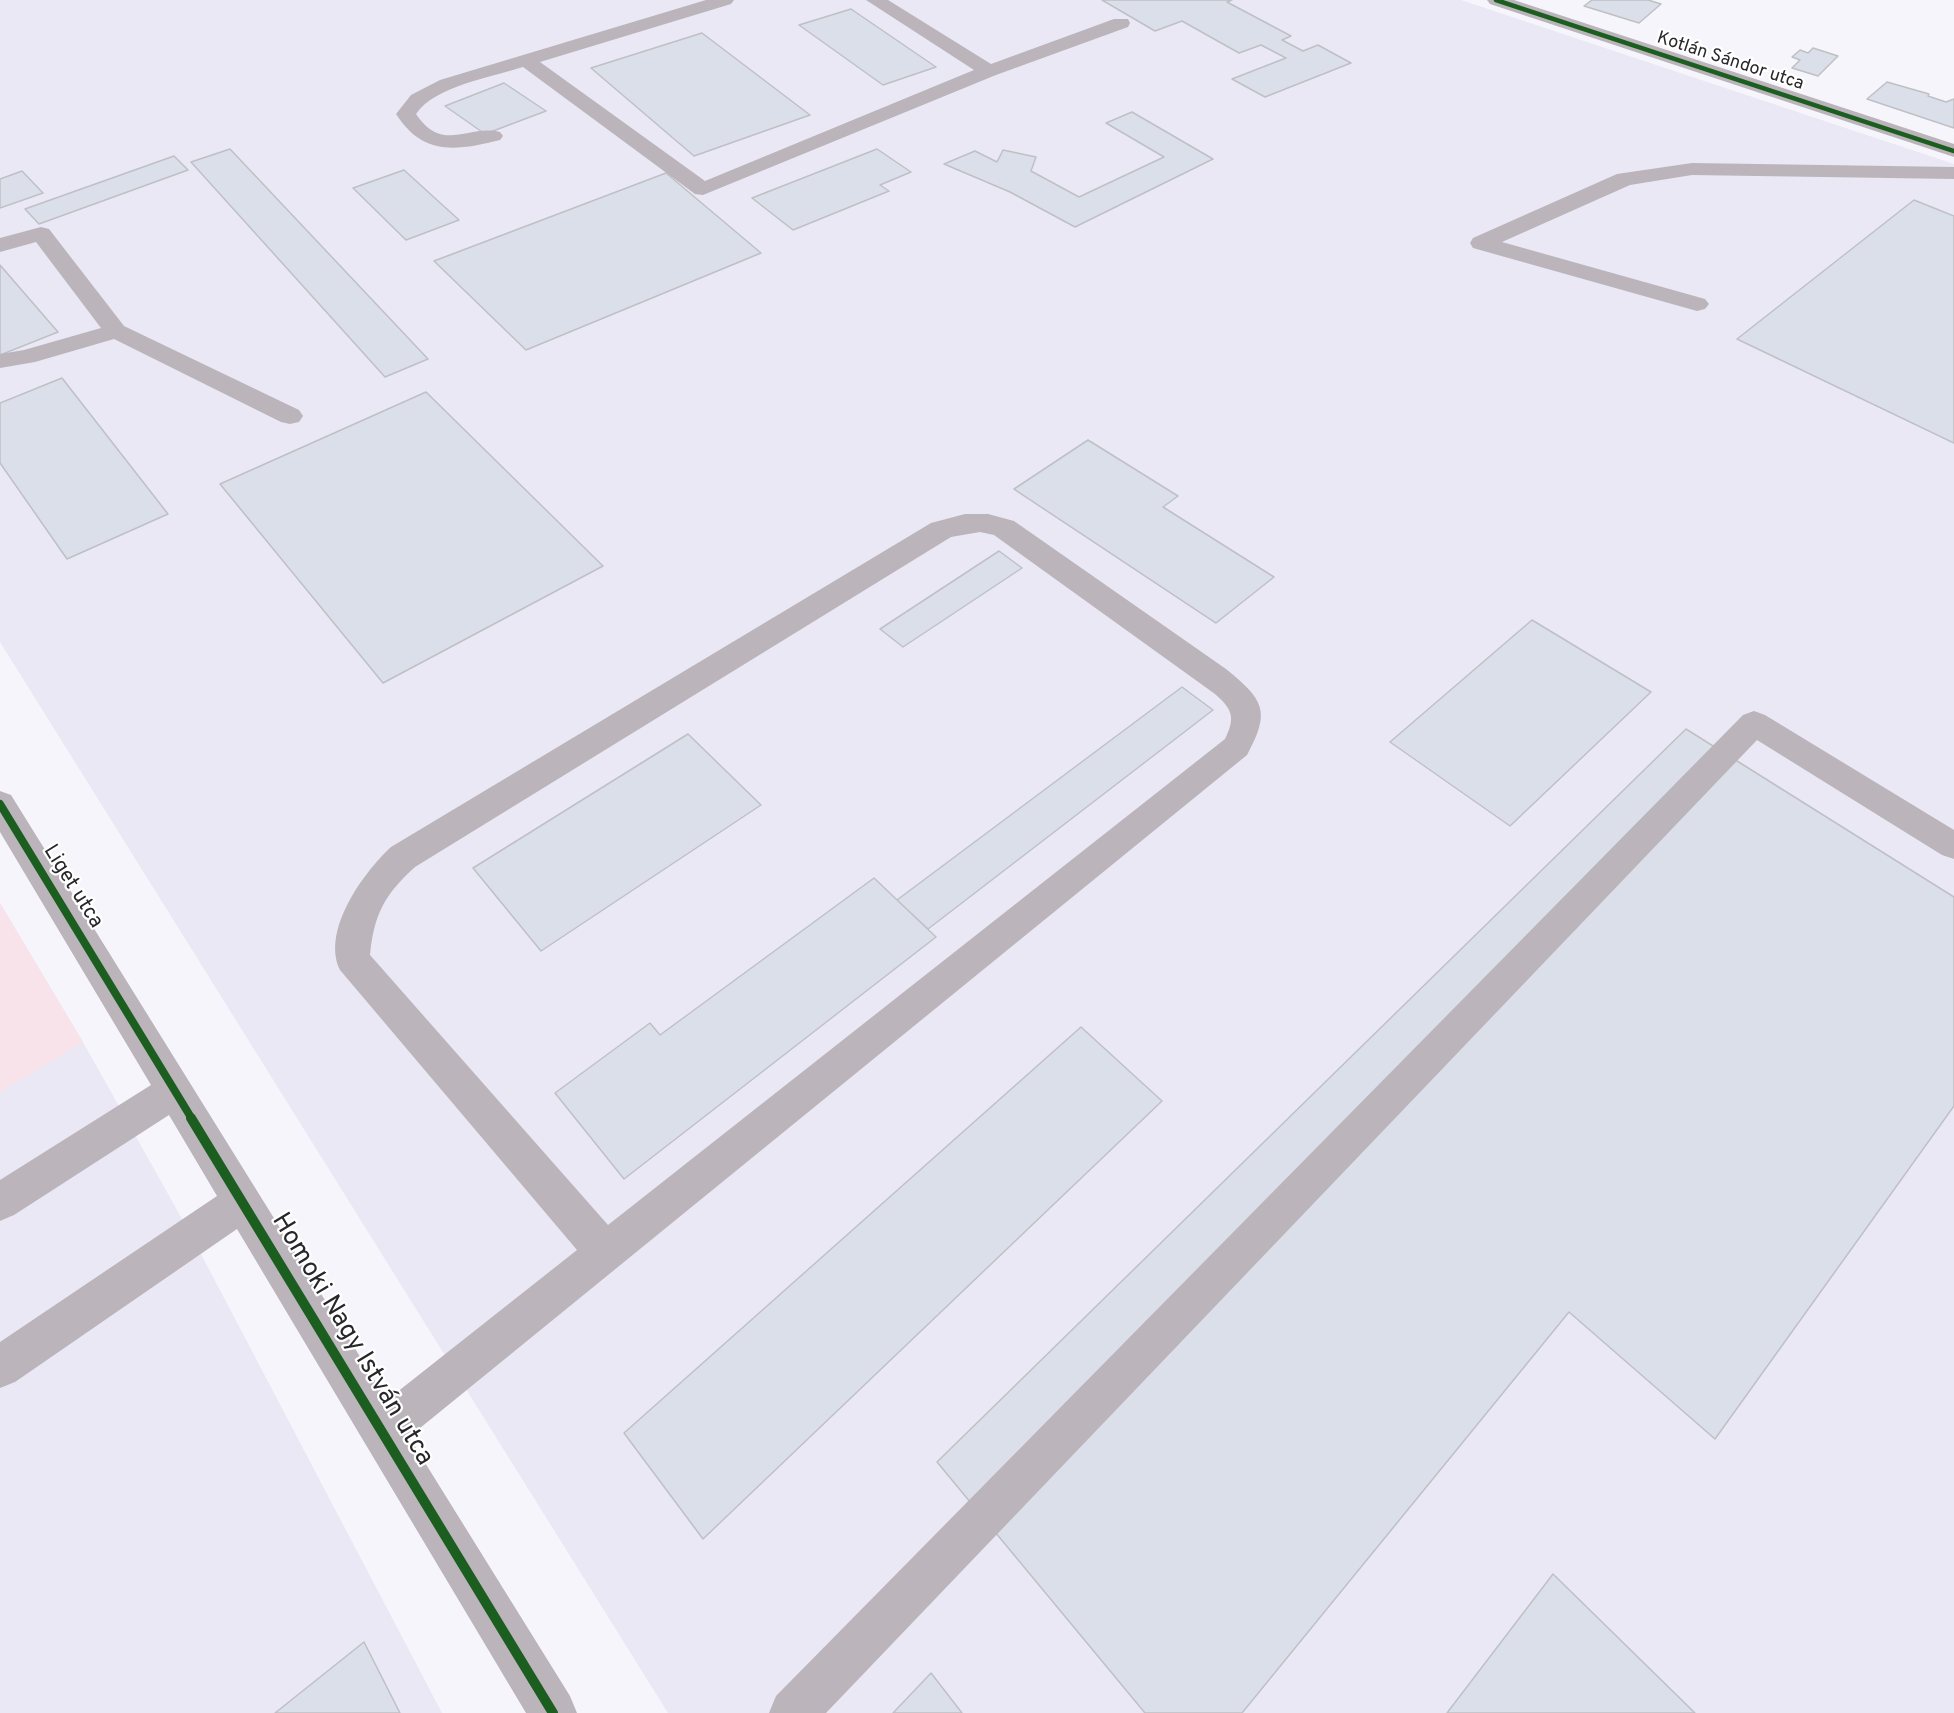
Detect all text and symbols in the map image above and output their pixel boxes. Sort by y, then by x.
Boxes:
street label: Kotlán Sándor utca [1654,28,1806,96]
street label: Liget utca [37,841,107,933]
street label: Homoki Nagy István utca [263,1208,439,1472]

